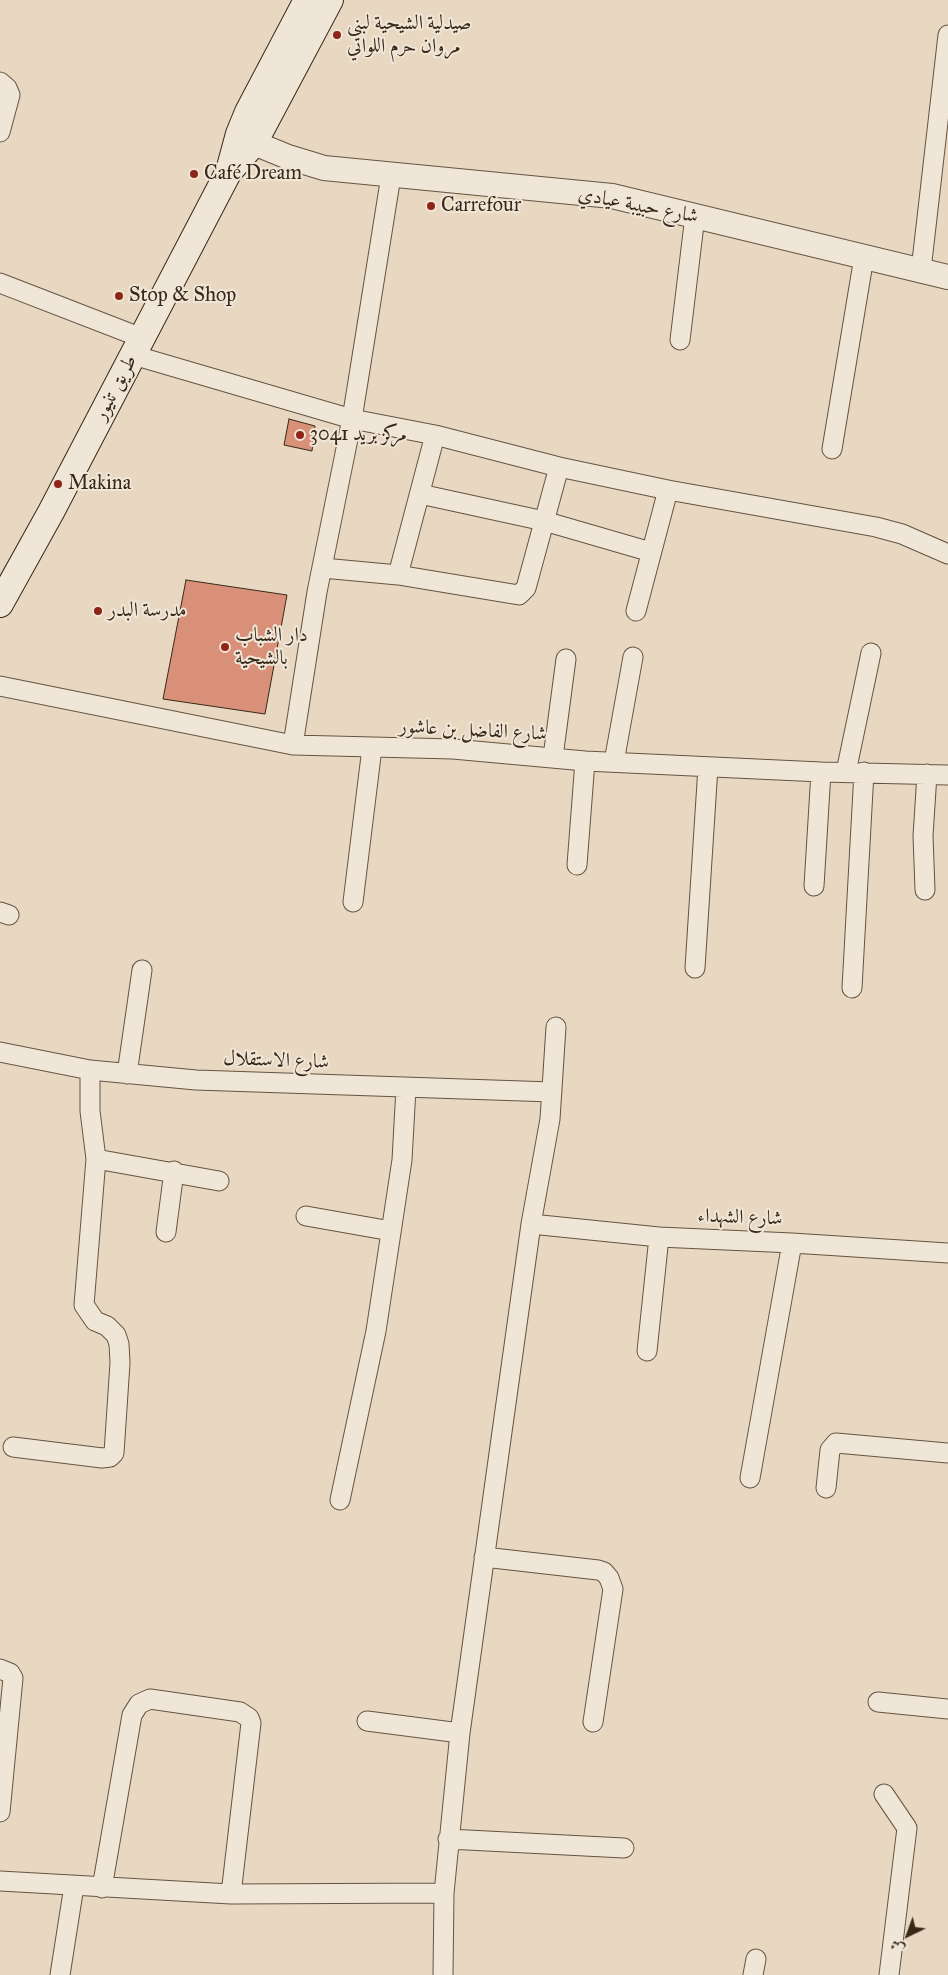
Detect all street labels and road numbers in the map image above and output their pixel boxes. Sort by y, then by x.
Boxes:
street label: شارع حبيبة عيادي [576,183,700,229]
street label: طريق تنيور [89,351,143,425]
street label: شارع الفاضل بن عاشور [398,715,548,747]
street label: شارع الاستقلال [223,1047,329,1075]
street label: شارع الشهداء [697,1205,783,1231]

